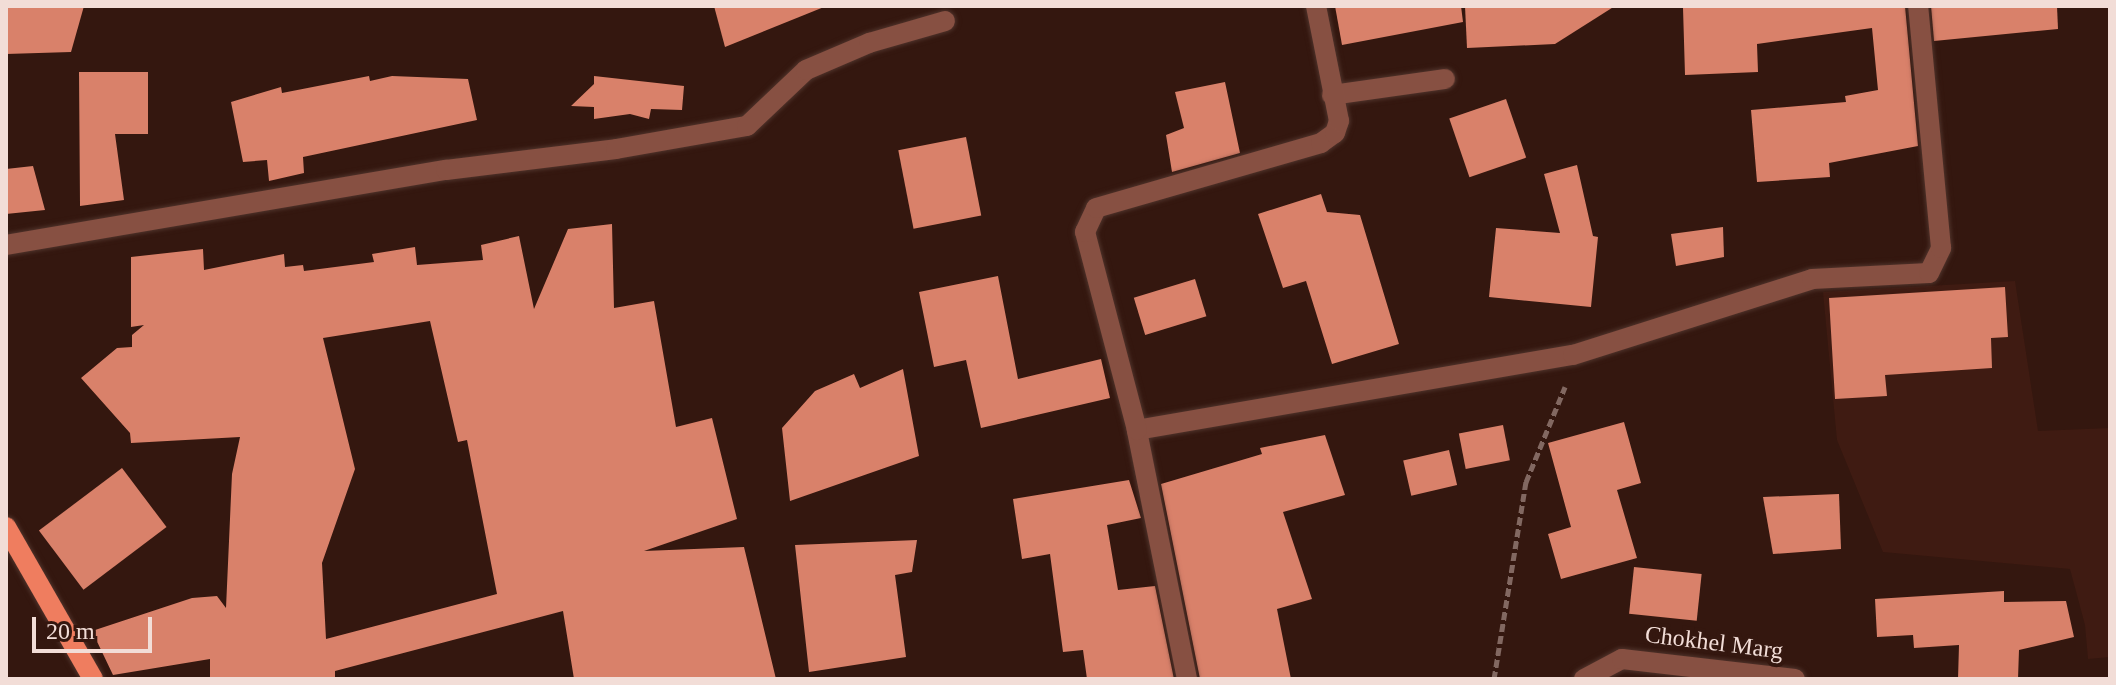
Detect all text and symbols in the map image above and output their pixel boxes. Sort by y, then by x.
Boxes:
scale bar [36,601,156,651]
text: 20 m [46,618,95,644]
street label: Chokhel Marg [1643,620,1785,666]

